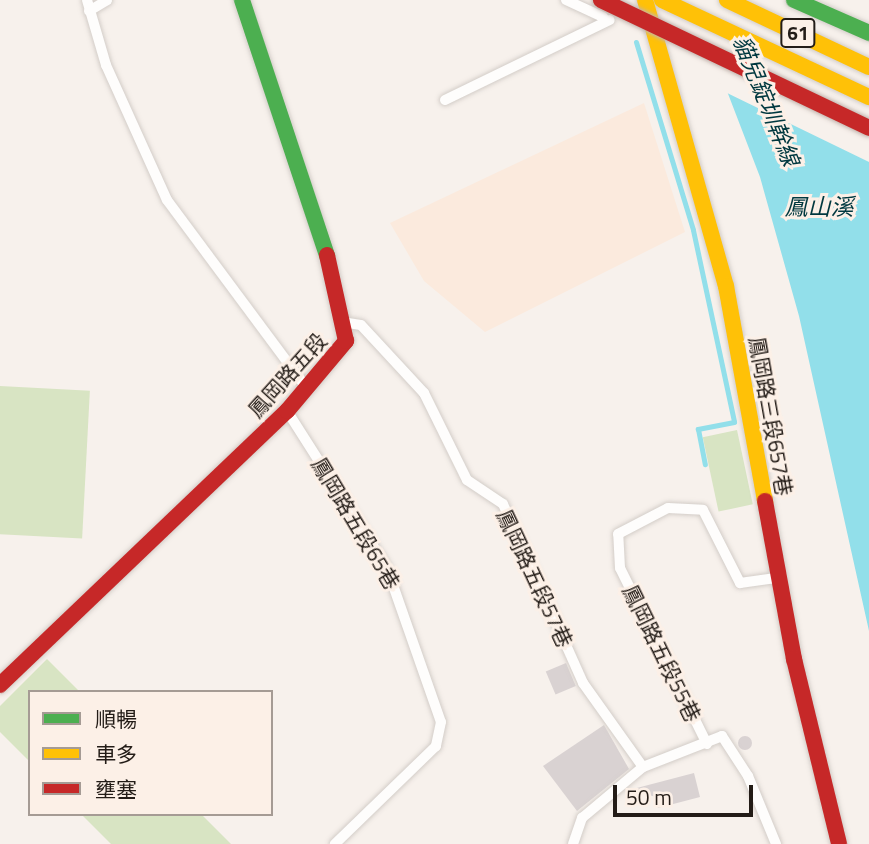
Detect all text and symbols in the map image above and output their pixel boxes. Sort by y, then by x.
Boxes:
road number: 61 [779,18,817,48]
water label: 貓兒錠圳幹線 [727,32,805,170]
water label: 鳳山溪 [785,193,853,221]
street label: 鳳岡路五段 [243,328,331,422]
street label: 鳳岡路三段657巷 [745,334,797,498]
street label: 鳳岡路五段65巷 [307,452,405,594]
street label: 鳳岡路五段57巷 [492,505,578,651]
street label: 鳳岡路五段55巷 [618,580,706,726]
legend [28,690,273,816]
text: 順暢 [95,703,137,735]
text: 車多 [95,738,137,770]
scale bar [617,770,757,814]
text: 壅塞 [95,773,137,805]
text: 50 m [626,781,672,813]

